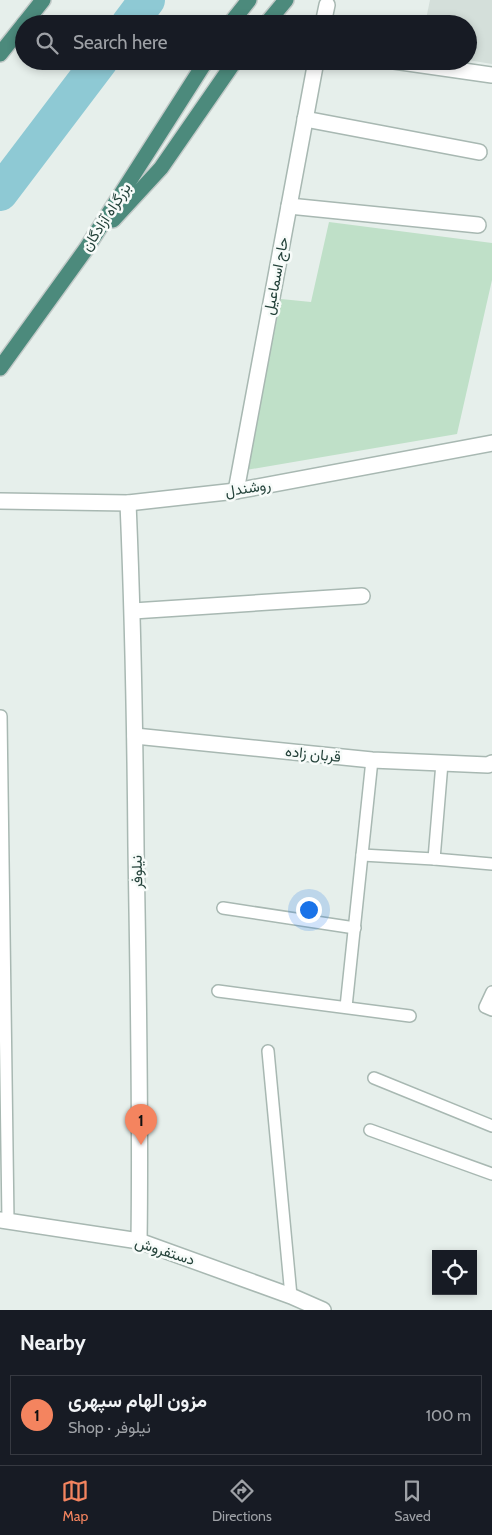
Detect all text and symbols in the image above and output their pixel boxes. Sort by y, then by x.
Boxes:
search box [15,15,477,70]
icon: search [33,29,61,57]
text: Search here [73,31,167,54]
street label: بزرگراه آزادگان [77,179,135,255]
street label: حاج اسماعیل [260,235,294,317]
street label: روشندل [224,476,272,500]
street label: قربان زاده [284,742,342,766]
street label: نیلوفر [128,855,146,890]
your location [296,897,322,923]
pin: 1 [125,1104,157,1145]
street label: دستفروش [133,1233,197,1270]
map controls [432,1250,477,1295]
button: locate [432,1250,477,1295]
text: Nearby [20,1330,86,1355]
text: مزون الهام سپهری [68,1389,207,1412]
text: 1 [34,1406,40,1425]
text: 100 m [426,1406,471,1425]
text: Shop · نیلوفر [68,1418,151,1437]
tab: Map [61,1477,89,1525]
tab: Directions [212,1477,272,1525]
tab: Saved [394,1477,431,1525]

